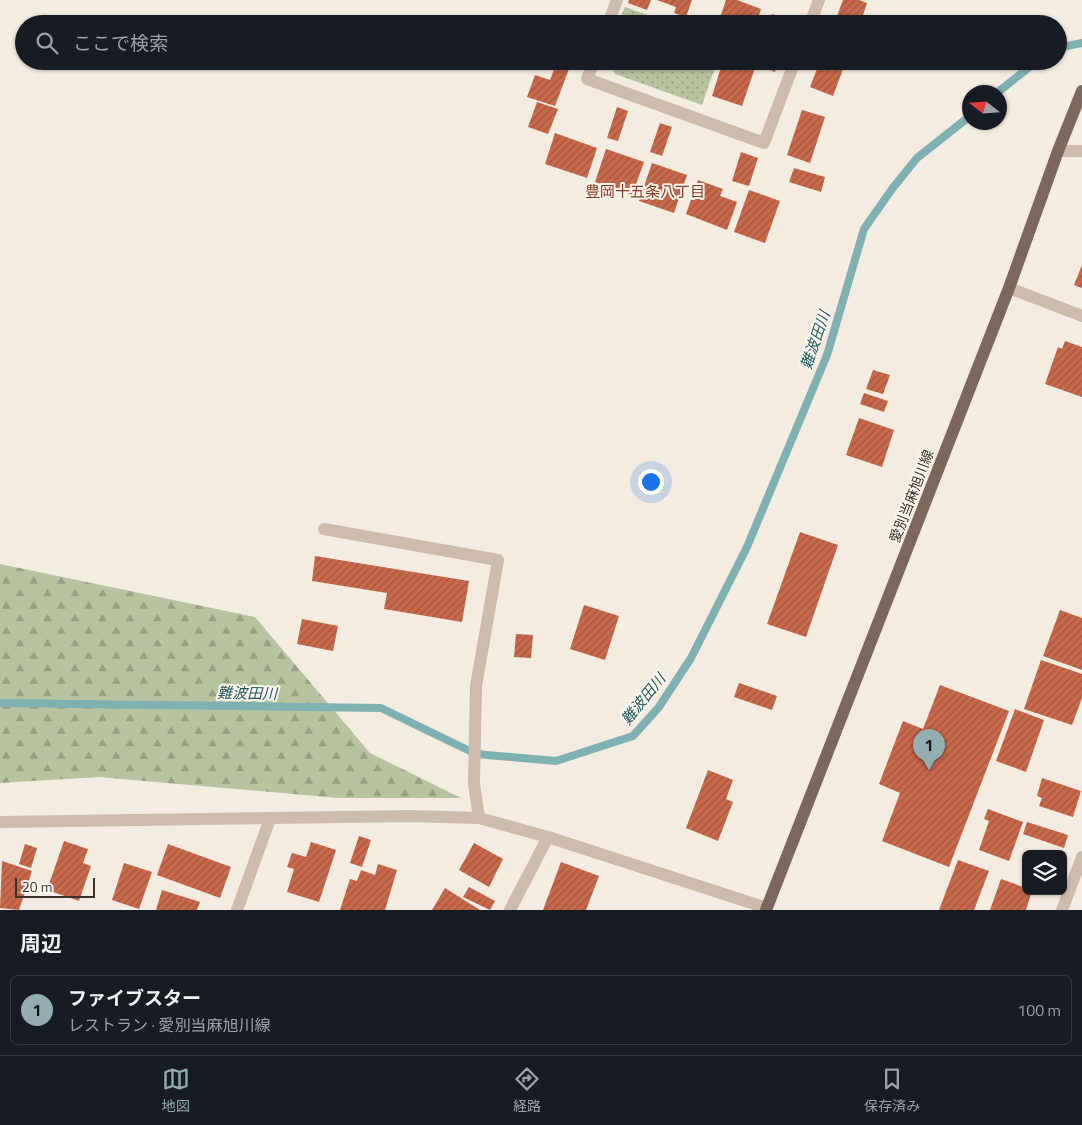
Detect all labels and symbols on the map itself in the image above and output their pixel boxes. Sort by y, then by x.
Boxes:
north arrow [962,85,1007,130]
district label: 豊岡十五条八丁目 [585,180,705,203]
water label: 難波田川 [794,306,836,372]
street label: 愛別当麻旭川線 [884,446,938,546]
your location [638,469,664,495]
water label: 難波田川 [615,667,672,730]
water label: 難波田川 [217,681,279,705]
pin: 1 [913,729,945,770]
scale bar [15,875,95,898]

